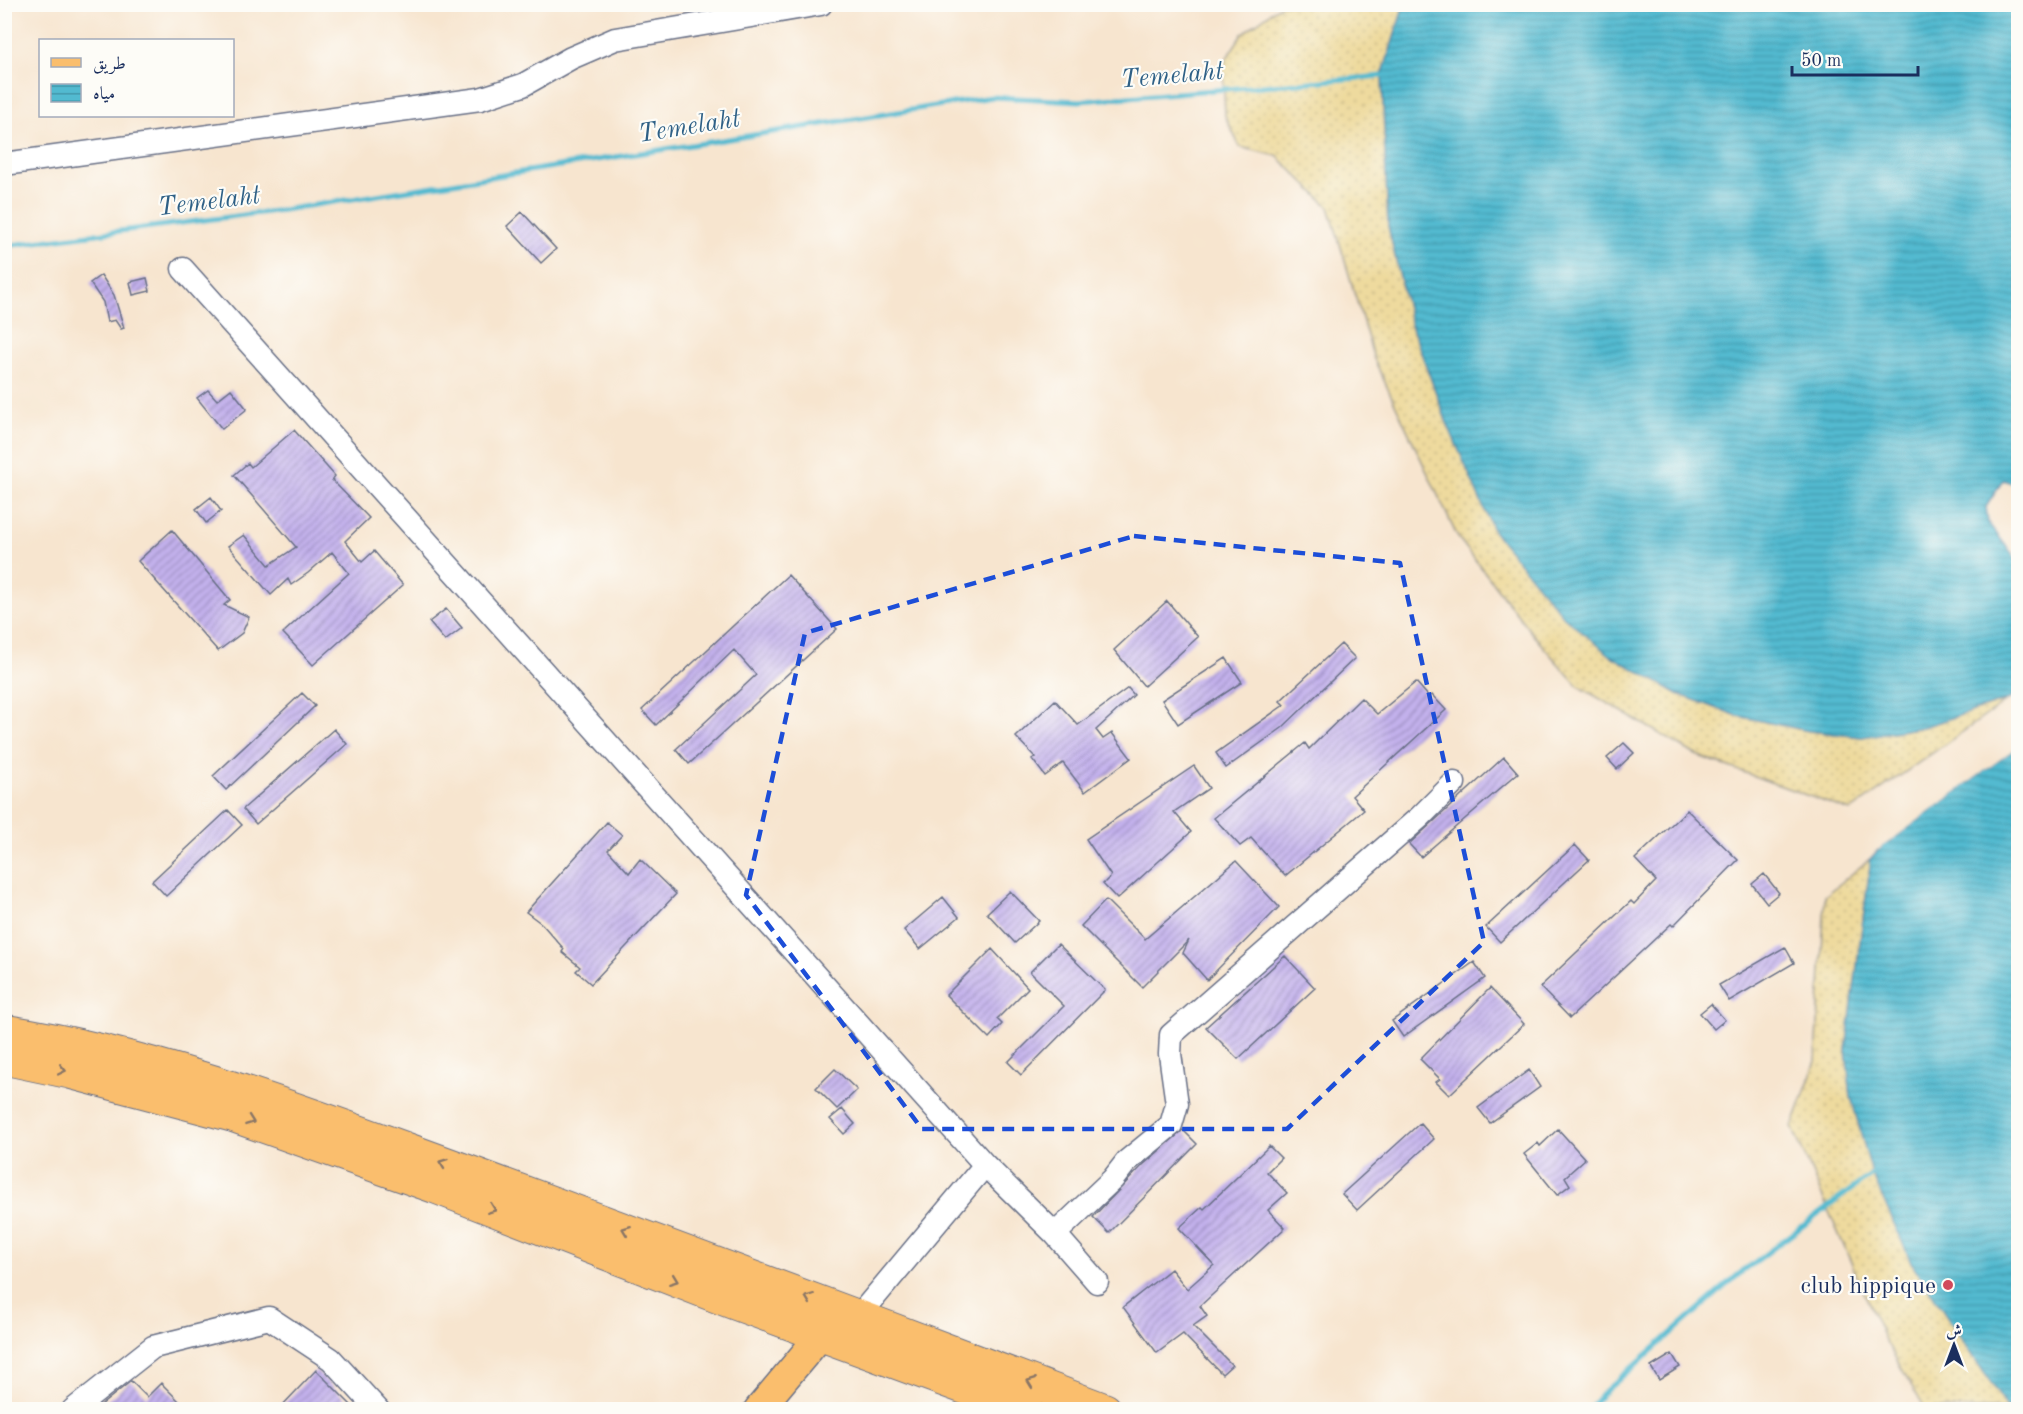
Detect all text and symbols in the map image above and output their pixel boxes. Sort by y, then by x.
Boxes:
legend [39,39,234,117]
scale bar [1792,39,1918,77]
text: 50 m [1801,52,1841,70]
text: طريق [93,55,126,75]
water label: Temelaht [1120,58,1225,93]
text: مياه [93,85,115,103]
water label: Temelaht [636,106,743,148]
water label: Temelaht [156,183,263,221]
one-way arrow [57,1063,67,1076]
one-way arrow [244,1114,255,1127]
one-way arrow [438,1157,449,1170]
one-way arrow [486,1202,497,1214]
one-way arrow [622,1225,633,1237]
one-way arrow [668,1273,679,1285]
place label: club hippique [1800,1275,1936,1299]
marker: club hippique [1941,1278,1955,1292]
one-way arrow [804,1293,815,1306]
north arrow [1924,1315,1984,1375]
text: ش [1946,1324,1962,1340]
one-way arrow [1026,1376,1037,1389]

